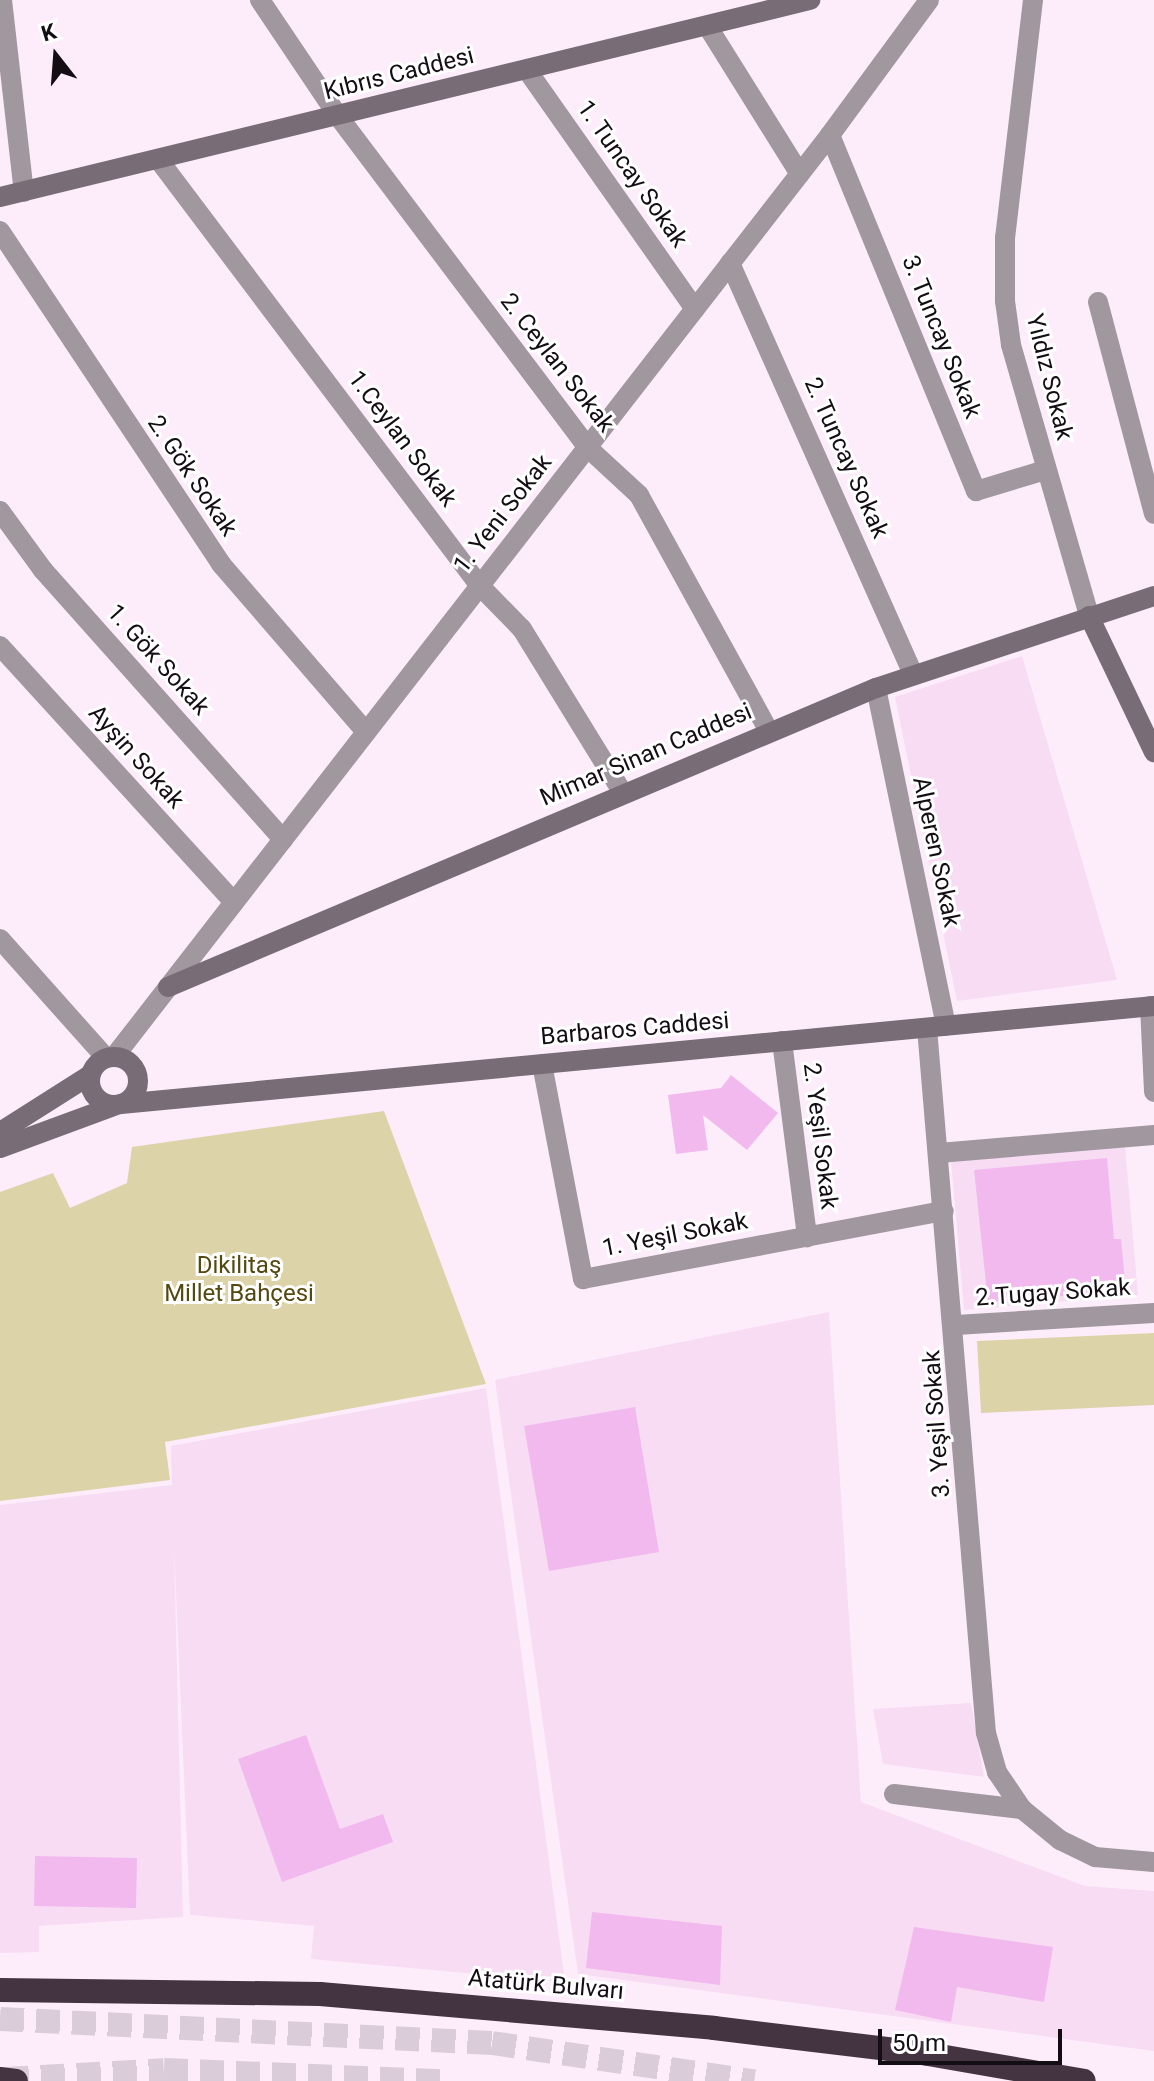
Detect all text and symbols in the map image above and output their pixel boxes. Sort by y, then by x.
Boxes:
north arrow [16,16,96,96]
text: K [38,19,59,47]
street label: Kıbrıs Caddesi [321,41,477,107]
street label: 1. Tuncay Sokak [570,95,694,253]
street label: 3. Tuncay Sokak [895,251,987,423]
street label: 2. Ceylan Sokak [494,288,620,438]
street label: Yıldız Sokak [1019,311,1079,443]
street label: 1.Ceylan Sokak [342,365,462,513]
street label: 2. Tuncay Sokak [798,373,894,543]
street label: 2. Gök Sokak [141,410,243,542]
street label: 1. Yeni Sokak [448,449,558,579]
street label: 1. Gök Sokak [101,599,215,721]
street label: Mimar Sinan Caddesi [536,697,756,813]
street label: Ayşin Sokak [82,699,190,815]
street label: Alperen Sokak [906,774,966,930]
street label: Barbaros Caddesi [539,1006,731,1052]
street label: 2. Yeşil Sokak [797,1061,843,1211]
street label: 1. Yeşil Sokak [600,1207,750,1263]
park label: Dikilitaş Millet Bahçesi [164,1252,314,1308]
street label: 2.Tugay Sokak [975,1273,1131,1313]
street label: 3. Yeşil Sokak [917,1349,957,1499]
street label: Atatürk Bulvarı [467,1964,625,2006]
scale bar [882,2013,1066,2063]
text: 50 m [892,2029,946,2057]

